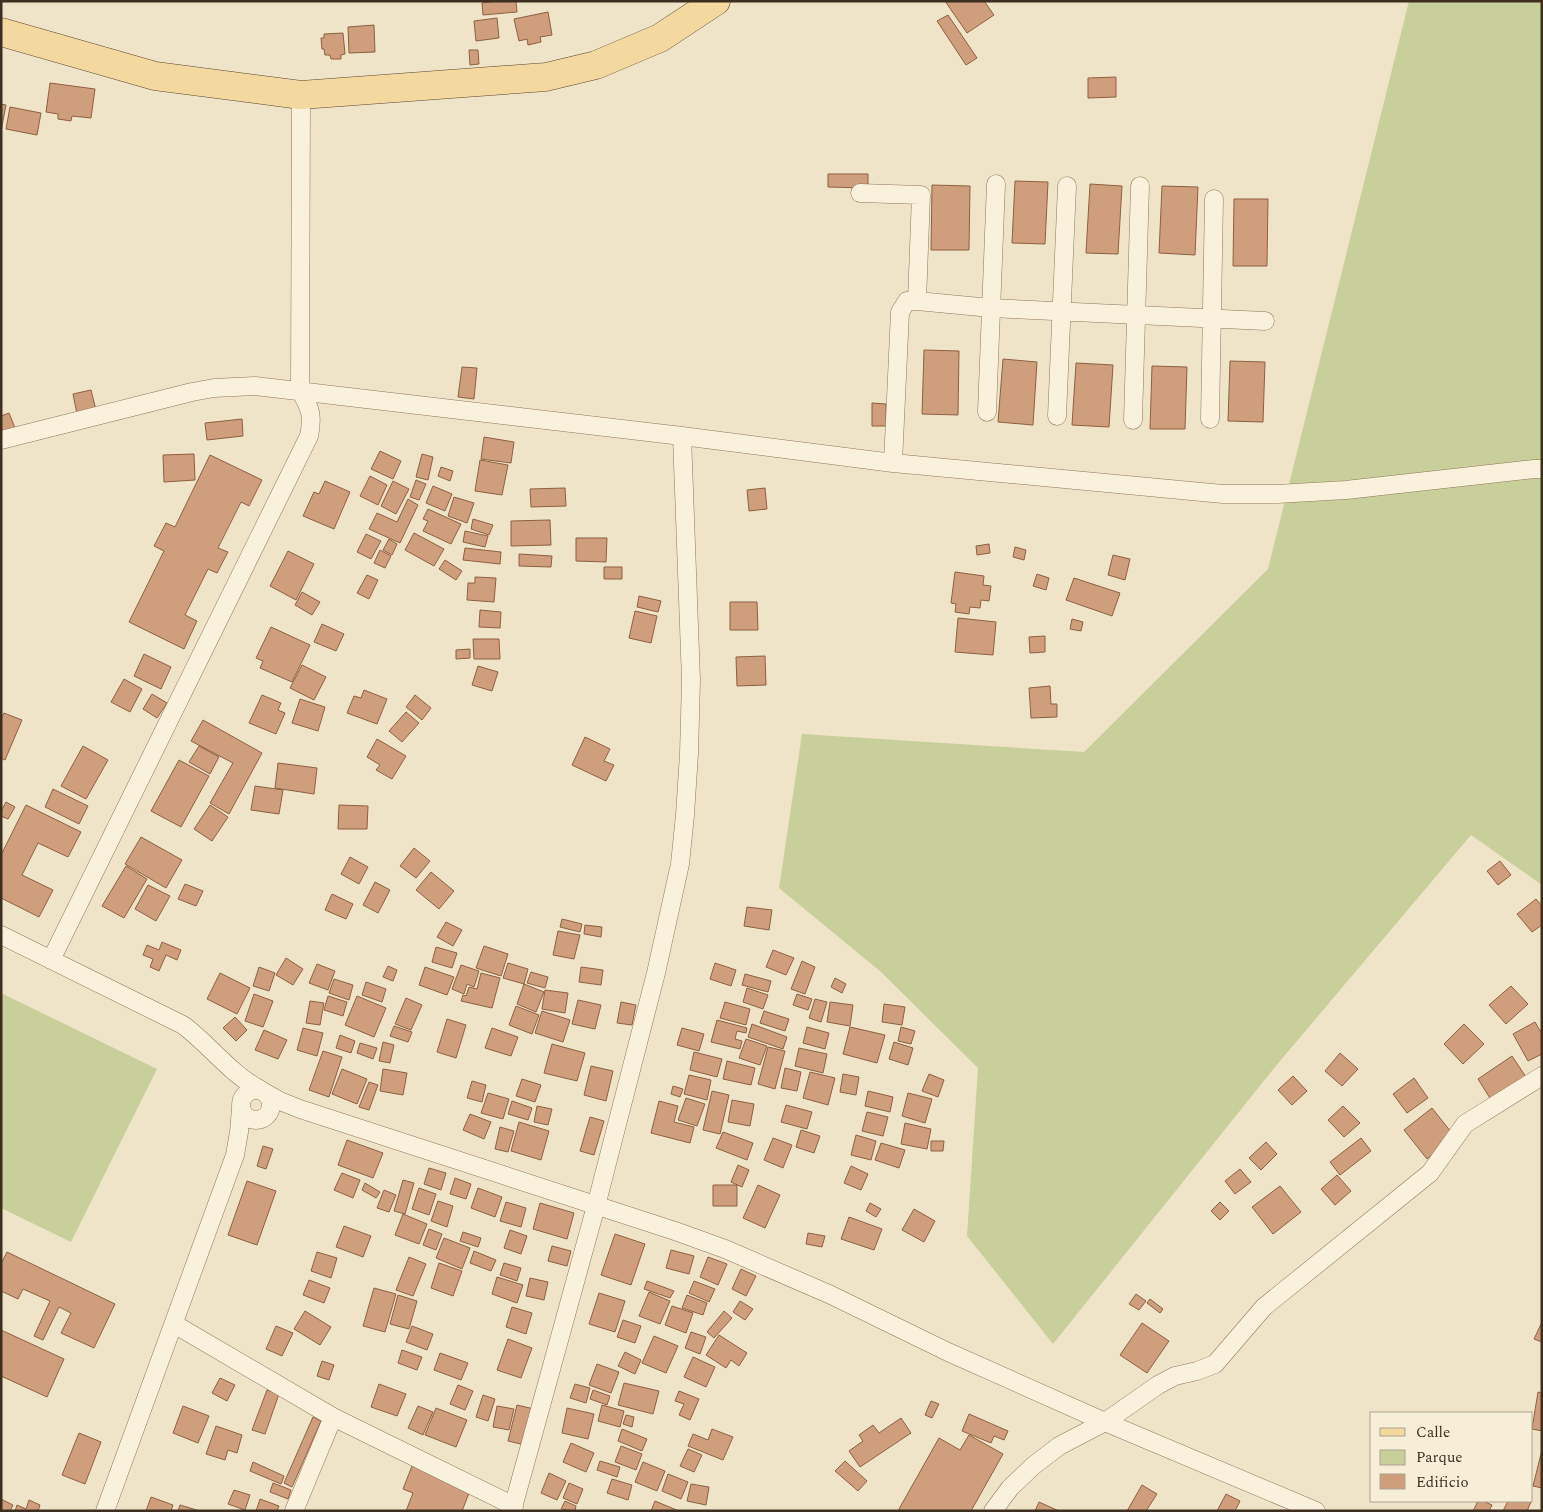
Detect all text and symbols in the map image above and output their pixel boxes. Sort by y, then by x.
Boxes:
legend [1370,1412,1533,1502]
text: Calle [1416,1421,1450,1444]
text: Parque [1416,1446,1463,1469]
text: Edificio [1416,1471,1469,1494]

